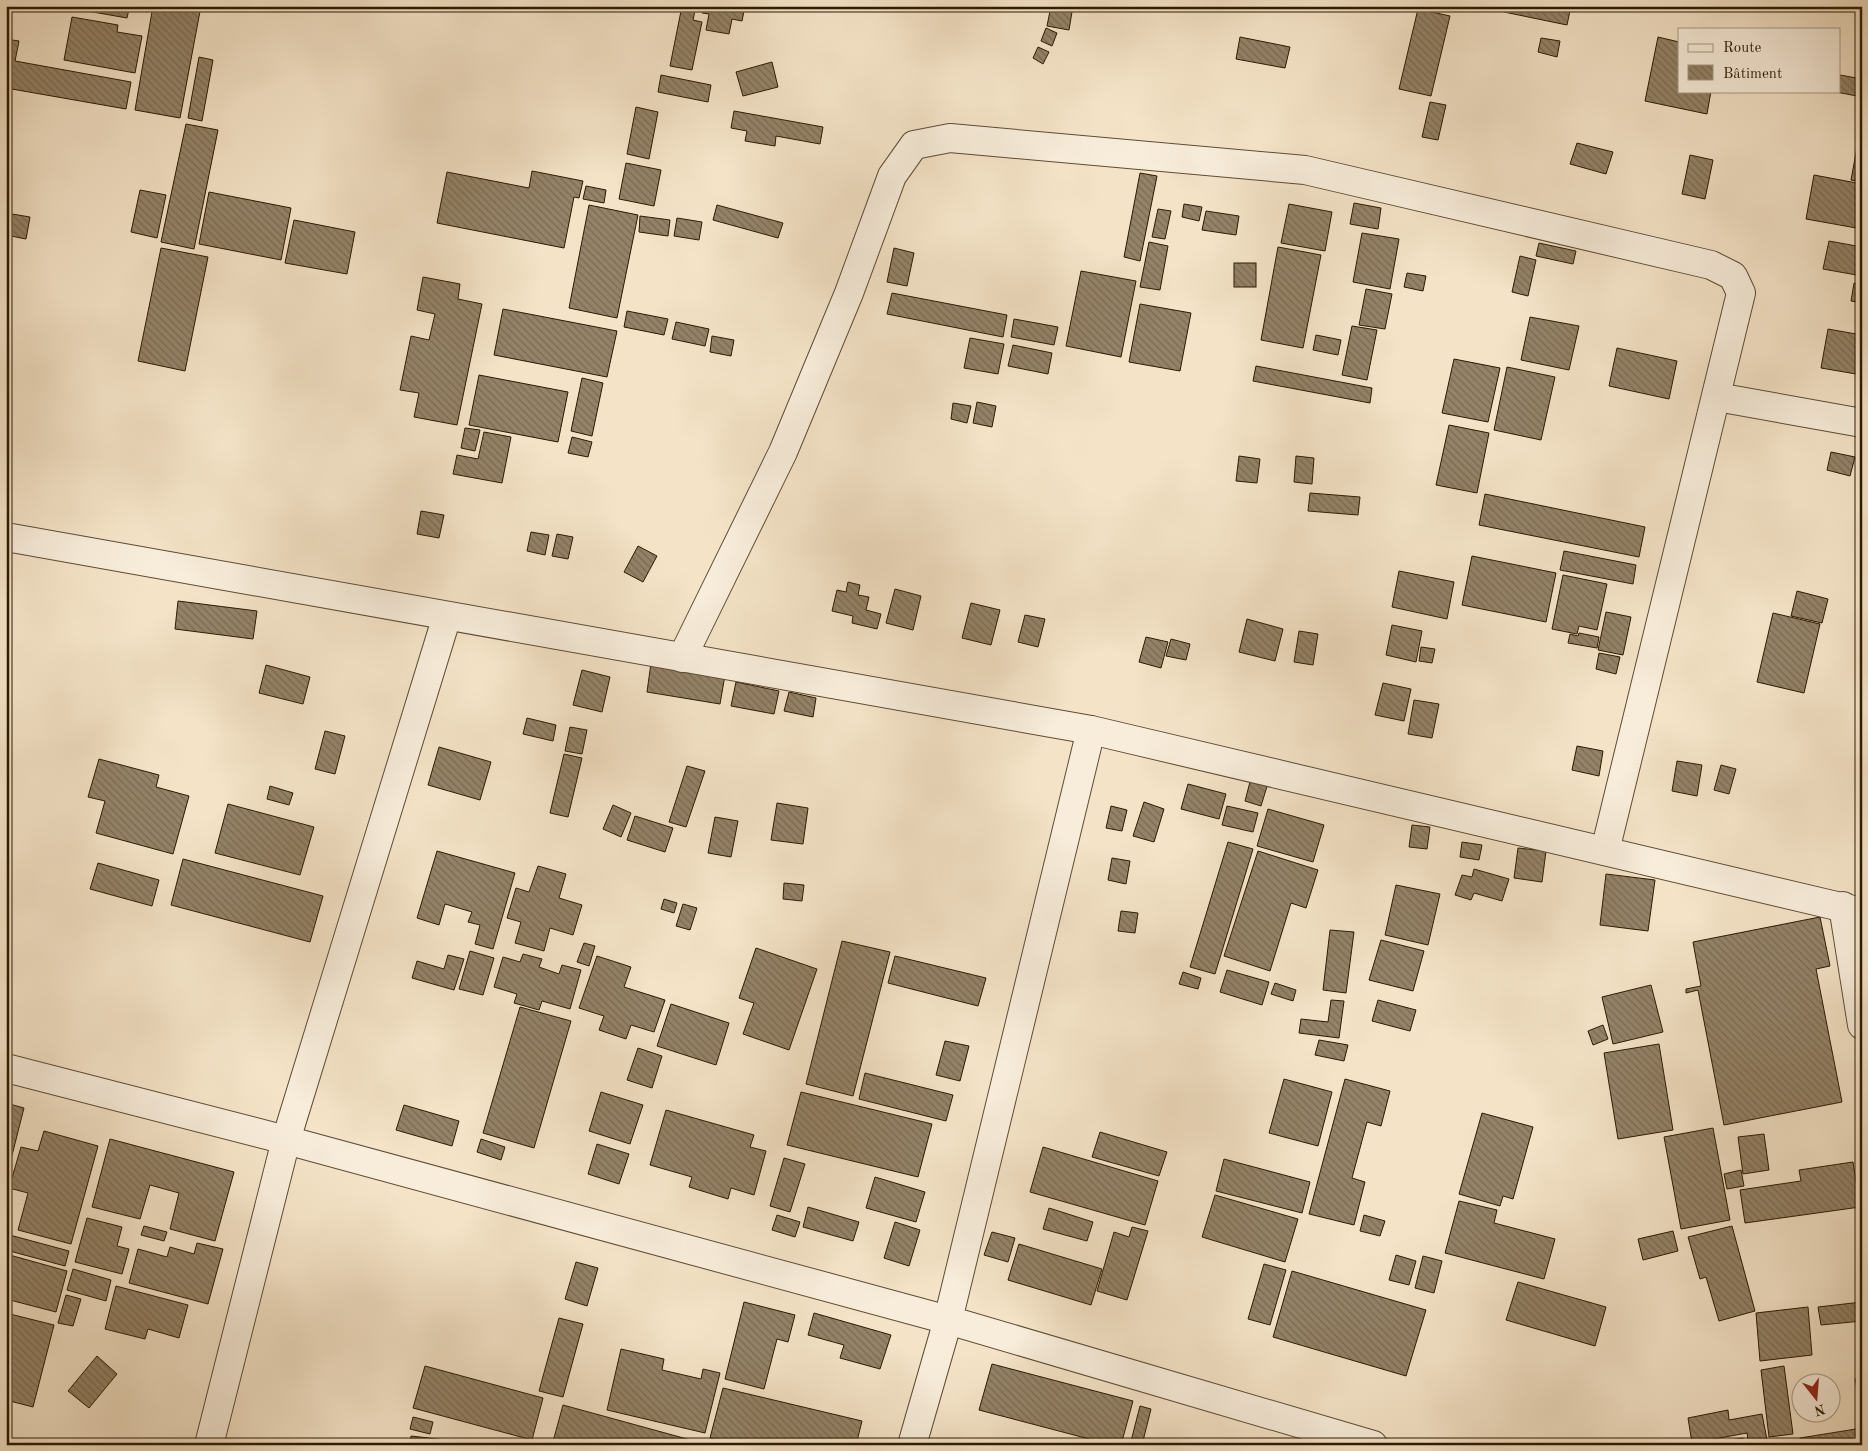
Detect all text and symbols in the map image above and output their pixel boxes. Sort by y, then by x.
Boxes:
legend [1678,28,1840,92]
text: Route [1723,41,1761,56]
text: Bâtiment [1723,67,1782,82]
north arrow [1790,1374,1840,1424]
text: N [1812,1401,1827,1418]

